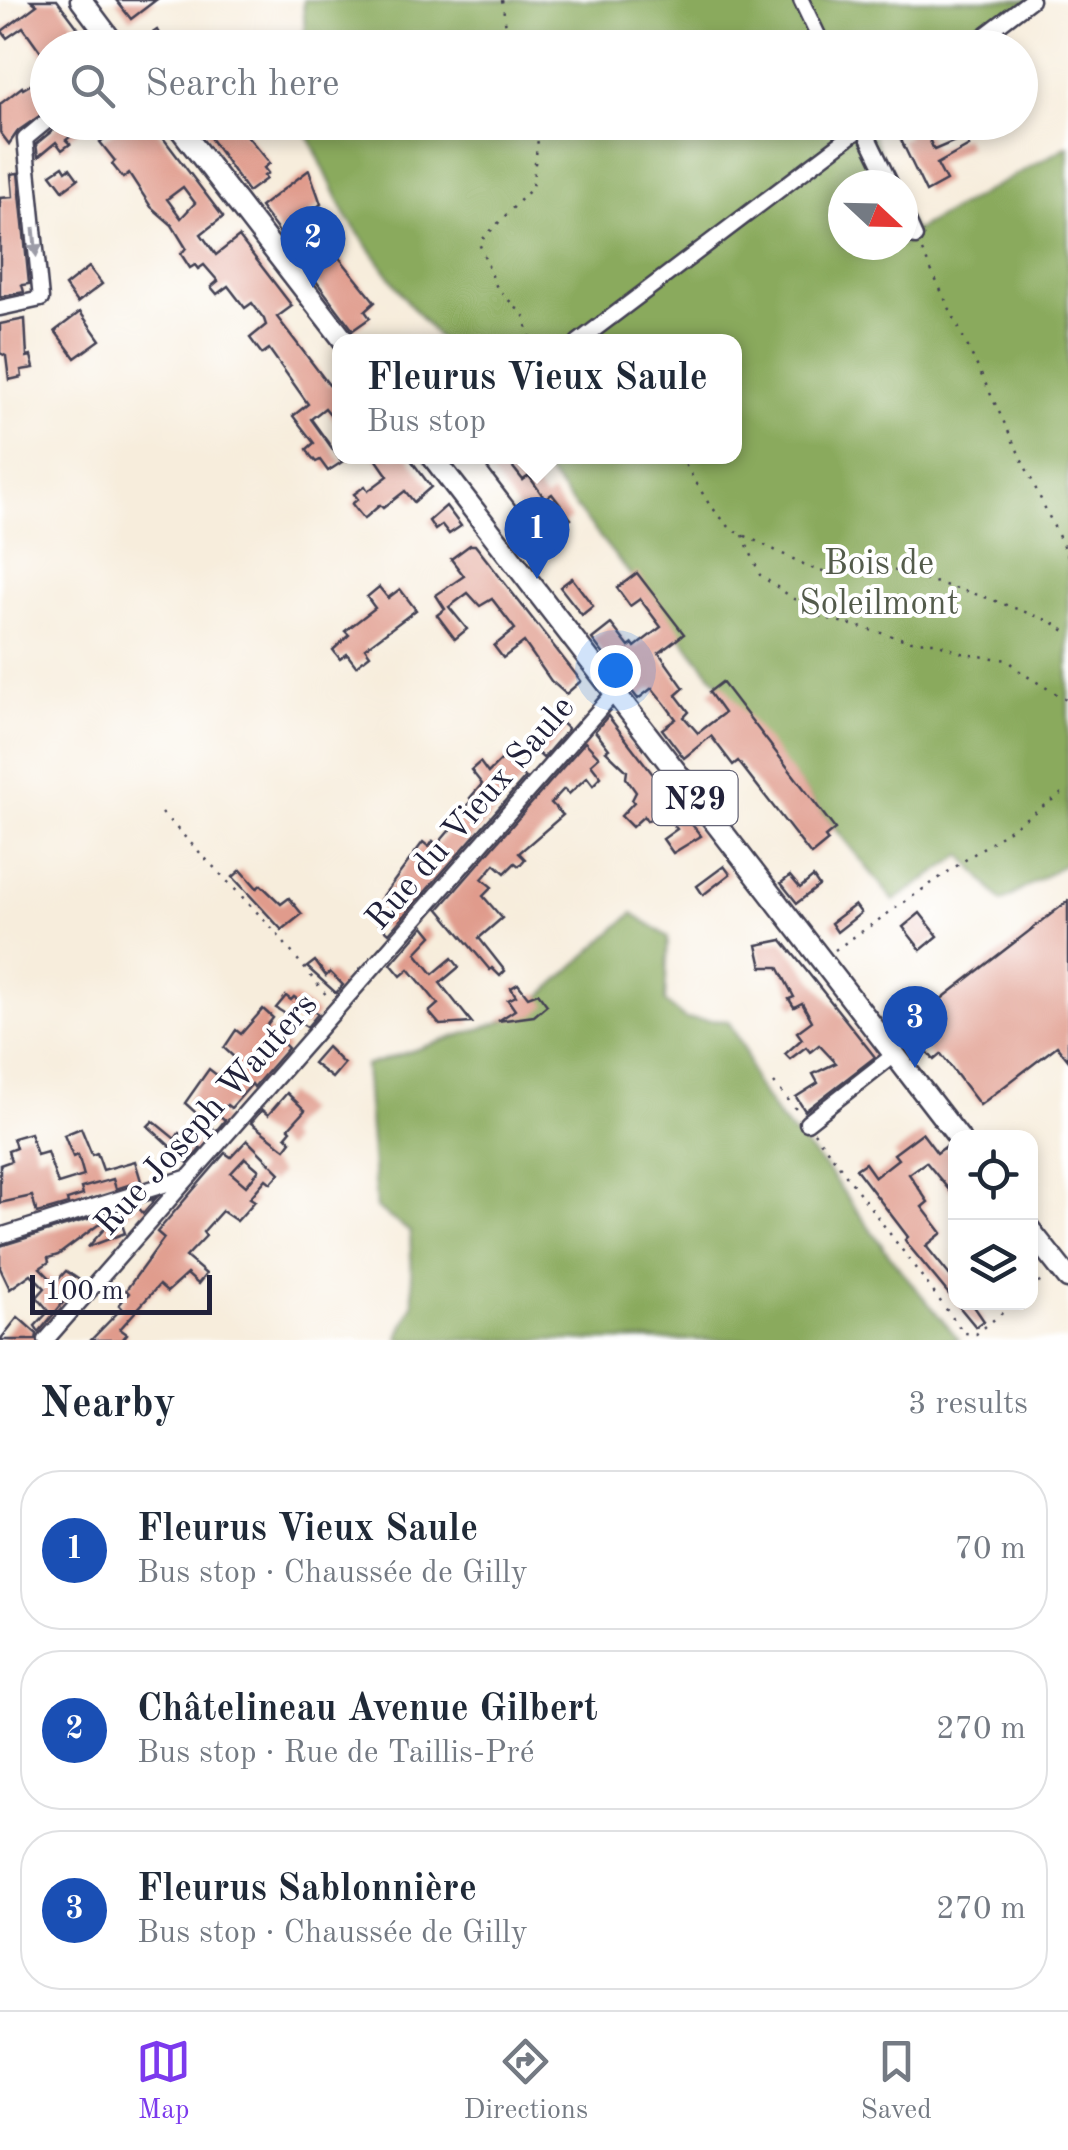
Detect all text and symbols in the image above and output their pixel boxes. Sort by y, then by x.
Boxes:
search box [30,30,1038,140]
icon: search [65,58,120,113]
text: Search here [145,66,340,104]
north arrow [828,170,918,260]
pin: 2 [280,206,346,288]
one-way arrow [27,227,43,258]
popup [332,334,742,464]
text: Fleurus Vieux Saule [366,360,708,398]
text: Bus stop [366,407,486,439]
pin: 1 [504,496,570,579]
park label: Bois de Soleilmont [799,547,959,622]
your location [590,645,641,696]
street label: Rue du Vieux Saule [360,690,582,937]
road number: N29 [652,771,738,825]
pin: 3 [882,986,948,1068]
street label: Rue Joseph Wauters [89,987,324,1243]
map controls [948,1130,1038,1310]
button: locate [948,1130,1038,1220]
button: layers [948,1220,1038,1310]
scale bar [30,1270,212,1314]
text: 100 m [45,1278,124,1306]
text: Nearby [40,1384,176,1426]
text: 3 results [908,1389,1028,1421]
text: Fleurus Vieux Saule [137,1511,478,1549]
text: 1 [65,1534,84,1566]
text: 70 m [955,1534,1026,1566]
text: Bus stop · Chaussée de Gilly [137,1558,528,1590]
text: Châtelineau Avenue Gilbert [137,1691,598,1729]
text: 2 [65,1714,84,1746]
text: 270 m [936,1714,1026,1746]
text: Bus stop · Rue de Taillis-Pré [137,1738,534,1770]
text: Fleurus Sablonnière [137,1871,477,1909]
text: 3 [65,1894,84,1926]
text: 270 m [936,1894,1026,1926]
text: Bus stop · Chaussée de Gilly [137,1918,528,1950]
tab: Map [136,2034,191,2129]
tab: Directions [464,2034,588,2129]
tab: Saved [860,2034,932,2129]

